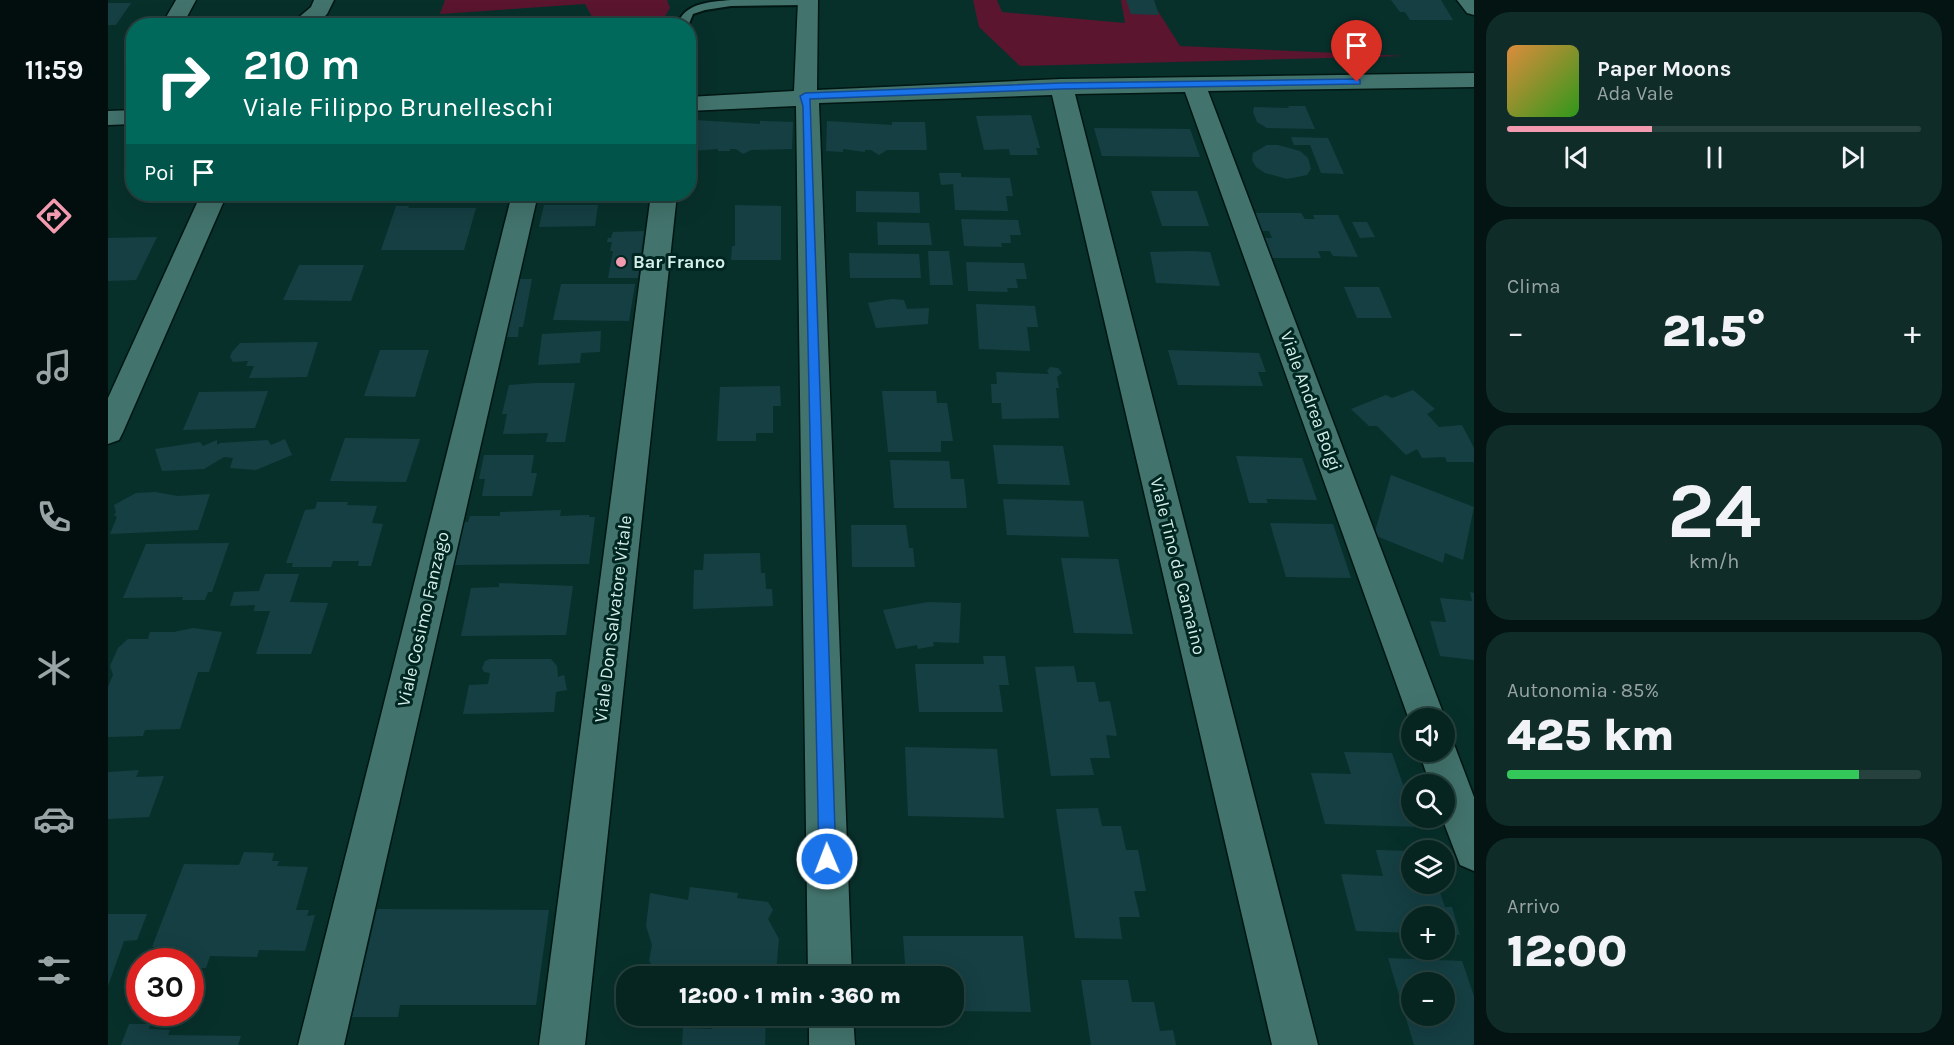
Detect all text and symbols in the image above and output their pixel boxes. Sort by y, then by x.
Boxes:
pin [1331,20,1382,82]
icon: arrive [1340,29,1373,62]
text: 210 m [243,40,360,90]
icon: right [144,42,222,120]
text: 11:59 [25,54,83,86]
text: Paper Moons [1597,56,1731,82]
text: Ada Vale [1597,82,1674,105]
text: Viale Filippo Brunelleschi [243,91,554,123]
icon: previous [1560,141,1593,174]
icon: pause [1698,141,1731,174]
icon: next [1836,141,1869,174]
icon: arrive [187,156,220,189]
text: Poi [144,160,175,186]
icon: directions [33,195,75,237]
place label: Bar Franco [633,251,725,273]
marker: Bar Franco [614,255,628,269]
text: Clima [1507,275,1561,298]
text: 21.5° [1662,305,1766,357]
text: − [1507,313,1524,351]
text: + [1904,313,1921,351]
street label: Viale Andrea Bolgi [1275,328,1347,474]
icon: music [33,346,75,388]
text: 24 [1667,465,1761,557]
street label: Viale Tino da Camaino [1145,475,1211,657]
icon: phone [33,496,75,538]
street label: Viale Don Salvatore Vitale [589,514,637,724]
street label: Viale Cosimo Fanzago [392,529,454,709]
text: km/h [1689,550,1739,573]
icon: climate [33,647,75,689]
text: Autonomia · 85% [1507,679,1659,702]
map controls [1401,708,1455,1026]
button: sound [1401,708,1455,762]
text: 425 km [1507,709,1674,761]
button: search [1401,774,1455,828]
icon: car [33,798,75,840]
position arrow [795,827,859,891]
button: layers [1401,840,1455,894]
text: Arrivo [1507,895,1560,918]
button: + [1401,906,1455,960]
text: 12:00 [1507,925,1627,977]
speed limit sign: 30 [126,948,204,1026]
icon: filters [33,949,75,991]
button: − [1401,972,1455,1026]
text: 12:00 · 1 min · 360 m [679,983,901,1009]

